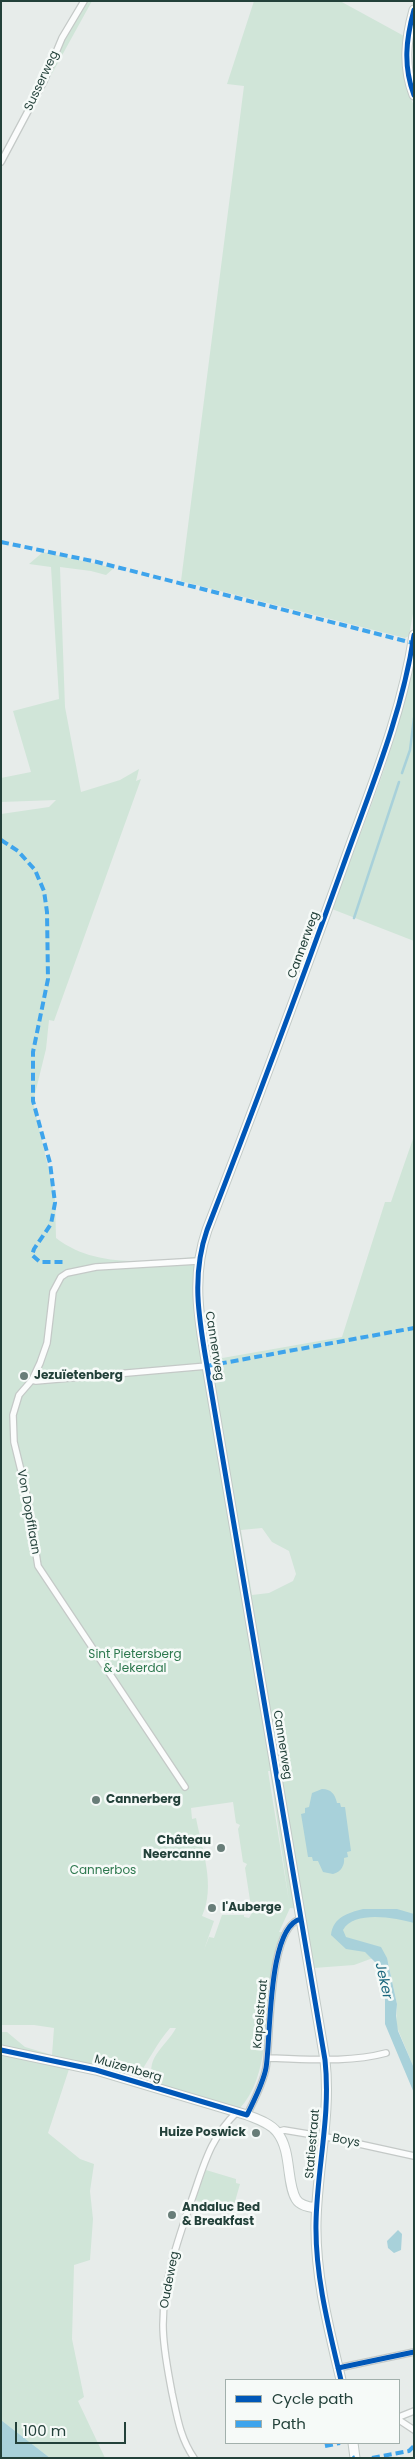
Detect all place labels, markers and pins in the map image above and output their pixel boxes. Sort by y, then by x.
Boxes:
place label: Jezuïetenberg [34,1369,123,1383]
marker: Jezuïetenberg [18,1370,30,1382]
place label: Cannerberg [106,1793,181,1807]
marker: Cannerberg [90,1794,102,1806]
place label: Château Neercanne [143,1834,211,1862]
marker: Château Neercanne [215,1842,227,1854]
place label: l'Auberge [222,1901,281,1915]
marker: l'Auberge [206,1902,218,1914]
place label: Huize Poswick [159,2126,246,2140]
marker: Huize Poswick [250,2127,262,2139]
place label: Andaluc Bed & Breakfast [182,2201,260,2229]
marker: Andaluc Bed & Breakfast [166,2209,178,2221]

